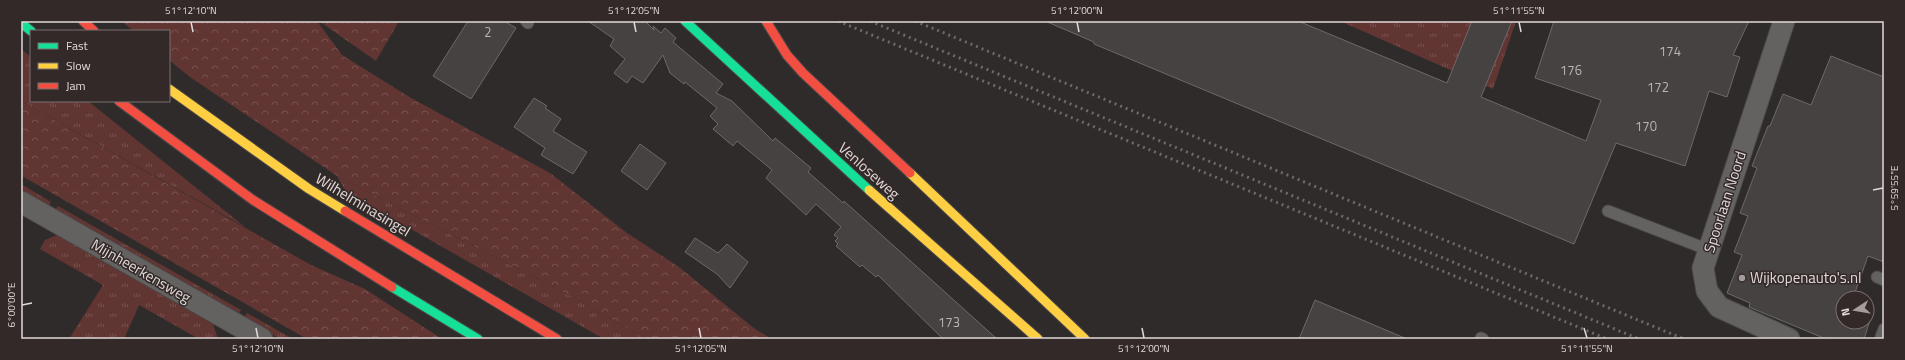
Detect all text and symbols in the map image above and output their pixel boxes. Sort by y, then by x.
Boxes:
text: 51°12'10"N [165,3,217,18]
text: 51°12'05"N [608,3,660,18]
text: 51°12'00"N [1051,3,1103,18]
text: 51°11'55"N [1493,3,1545,18]
house number: 2 [484,22,492,42]
legend [30,30,170,102]
text: Fast [66,36,89,55]
house number: 174 [1659,41,1681,61]
text: Slow [66,56,91,75]
house number: 176 [1560,60,1582,80]
text: Jam [66,76,86,95]
house number: 172 [1647,77,1669,97]
house number: 170 [1635,116,1657,136]
street label: Venloseweg [833,137,906,205]
street label: Spoorlaan Noord [1697,148,1752,256]
text: 5°59'55"E [1887,165,1902,210]
street label: Wilhelminasingel [311,167,415,242]
street label: Mijnheerkensweg [87,233,196,309]
place label: Wijkopenauto's.nl [1750,266,1862,289]
marker: Wijkopenauto's.nl [1737,273,1747,283]
text: 6°00'00"E [4,282,19,327]
north arrow [1835,290,1875,330]
text: N [1837,307,1854,317]
house number: 173 [938,312,960,332]
text: 51°12'10"N [232,341,284,356]
text: 51°12'05"N [675,341,727,356]
text: 51°12'00"N [1118,341,1170,356]
text: 51°11'55"N [1561,341,1613,356]

